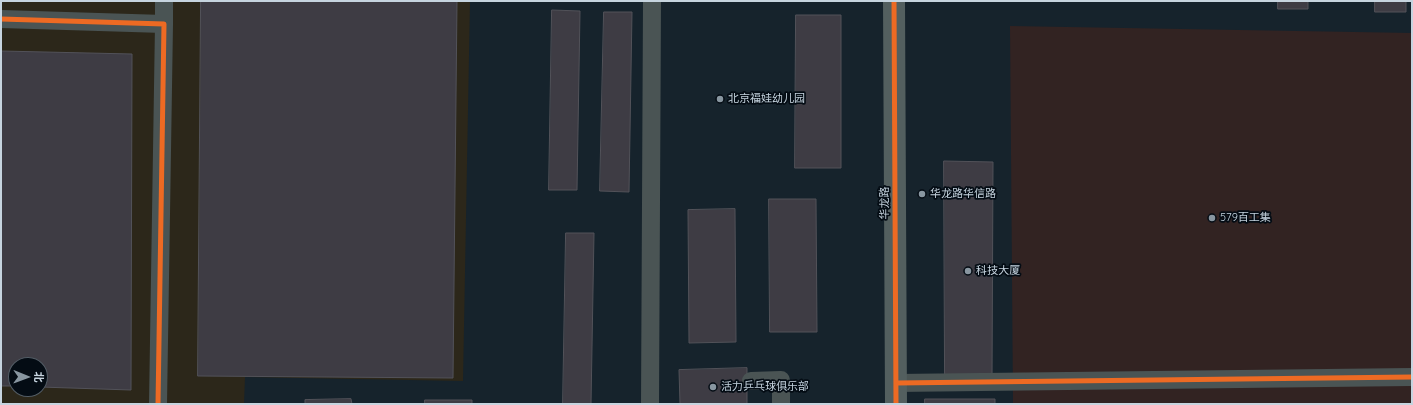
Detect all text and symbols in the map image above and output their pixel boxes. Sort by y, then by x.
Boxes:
place label: 北京福娃幼儿园 [728,92,805,106]
marker: 北京福娃幼儿园 [715,94,725,104]
street label: 华龙路 [878,187,892,219]
place label: 华龙路华信路 [930,187,996,201]
marker: 华龙路华信路 [917,189,927,199]
place label: 579百工集 [1220,211,1271,225]
marker: 579百工集 [1207,213,1217,223]
place label: 科技大厦 [976,264,1020,278]
marker: 科技大厦 [963,266,973,276]
north arrow [8,357,48,397]
text: 北 [32,372,46,383]
place label: 活力乒乓球俱乐部 [721,380,809,394]
marker: 活力乒乓球俱乐部 [708,382,718,392]

